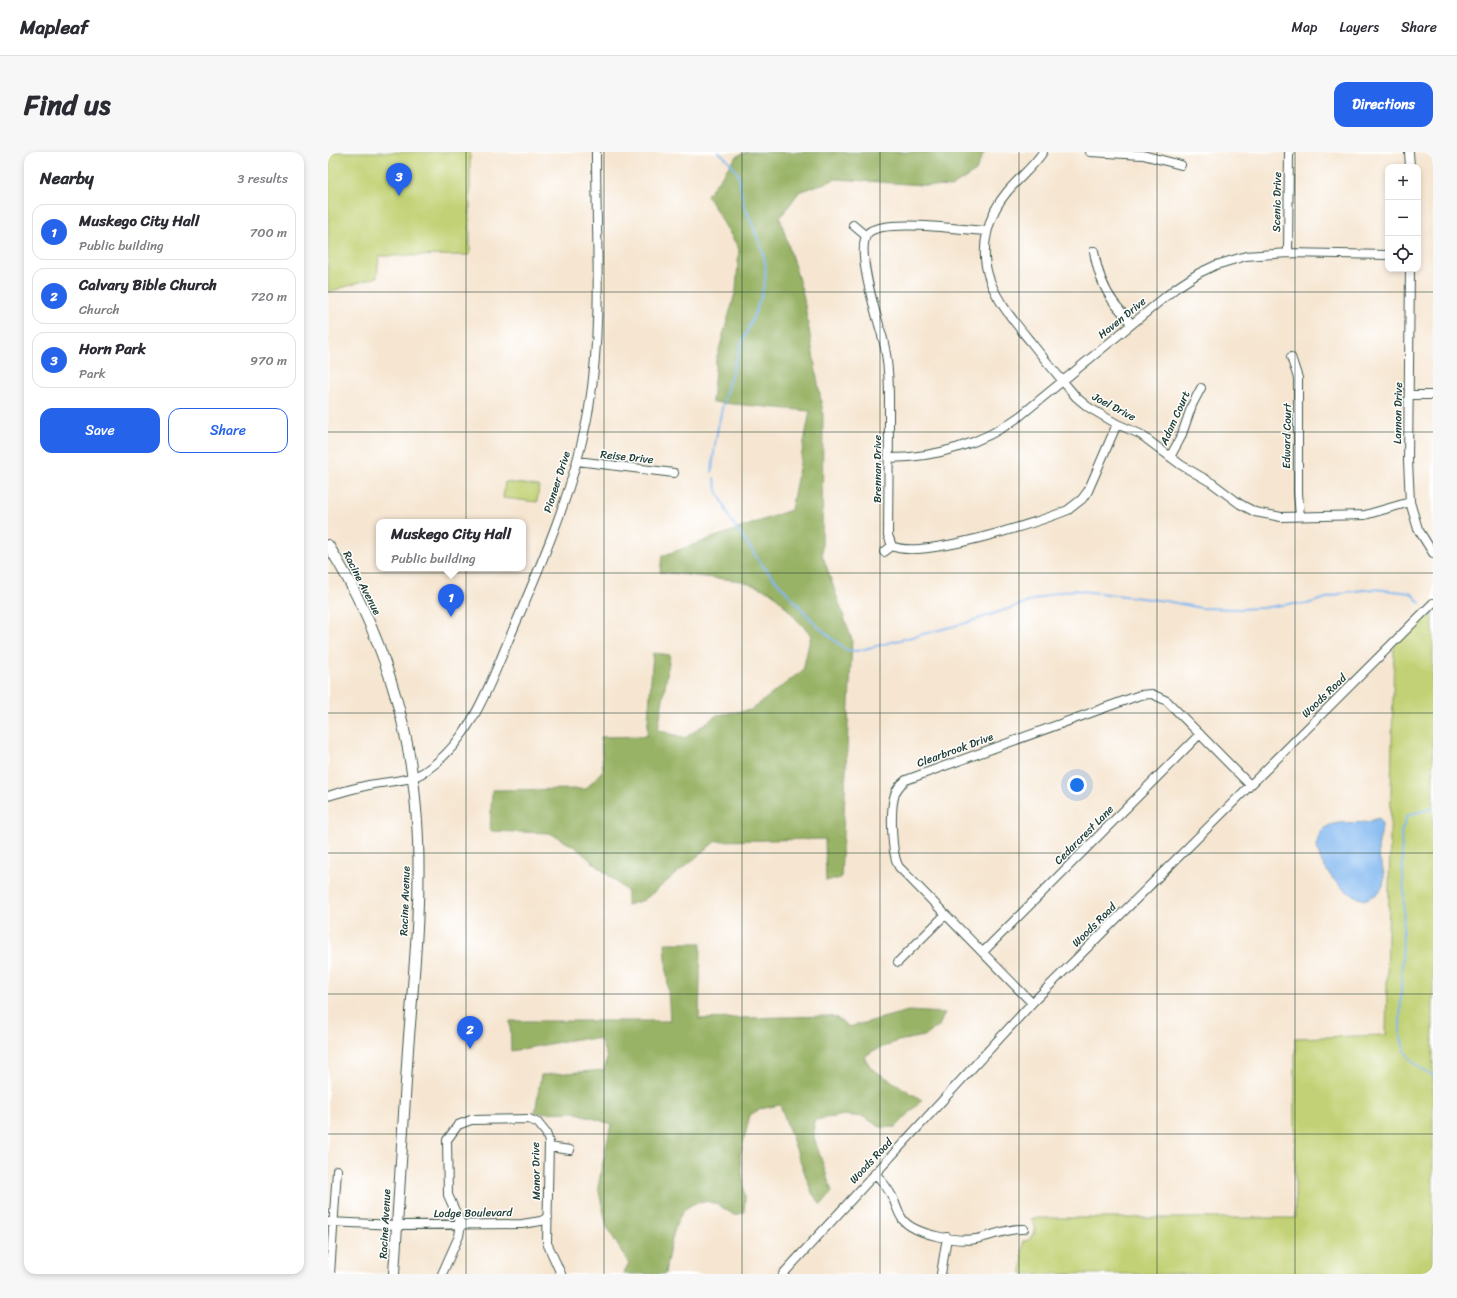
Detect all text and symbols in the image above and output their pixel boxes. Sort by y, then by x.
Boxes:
text: Mapleaf [20,11,88,44]
text: Map [1292,15,1317,40]
text: Layers [1339,15,1379,40]
text: Share [1401,15,1437,40]
text: Find us [24,80,111,129]
button: Directions [1334,82,1433,127]
text: Nearby [40,163,94,193]
pin: 3 [386,163,412,196]
map controls [1385,164,1421,272]
button: + [1385,164,1421,200]
text: 3 results [237,167,288,190]
street label: Scenic Drive [1267,171,1287,232]
button: − [1385,200,1421,236]
text: Muskego City Hall [79,208,199,234]
text: 1 [51,221,57,244]
text: 700 m [250,221,287,244]
text: Public building [79,234,164,257]
button: locate [1385,236,1421,272]
text: Calvary Bible Church [79,272,217,298]
text: 2 [50,285,58,308]
text: 720 m [250,285,287,308]
street label: Haven Drive [1094,292,1151,344]
text: Church [79,298,120,321]
text: Horn Park [79,336,146,362]
text: 3 [50,349,58,372]
text: 970 m [250,349,287,372]
text: Park [79,362,106,385]
street label: Lannon Drive [1388,382,1408,444]
street label: Joel Drive [1088,387,1140,427]
street label: Adam Court [1154,388,1195,449]
street label: Edward Court [1277,403,1297,469]
button: Save [40,408,160,453]
button: Share [168,408,288,453]
street label: Brennan Drive [868,435,887,503]
street label: Reise Drive [599,445,655,469]
street label: Pioneer Drive [538,448,576,515]
popup [376,519,526,571]
text: Muskego City Hall [391,521,511,547]
text: Public building [391,547,475,570]
street label: Racine Avenue [338,548,387,619]
pin: 1 [438,584,464,617]
street label: Woods Road [1297,669,1352,723]
street label: Clearbrook Drive [914,727,997,773]
your location [1067,775,1087,795]
street label: Cedarcrest Lane [1050,800,1119,869]
street label: Racine Avenue [394,865,416,936]
street label: Woods Road [1067,897,1122,952]
pin: 2 [457,1016,483,1049]
street label: Woods Road [845,1133,898,1188]
street label: Manor Drive [526,1141,546,1200]
street label: Racine Avenue [374,1188,396,1259]
street label: Lodge Boulevard [434,1203,514,1223]

